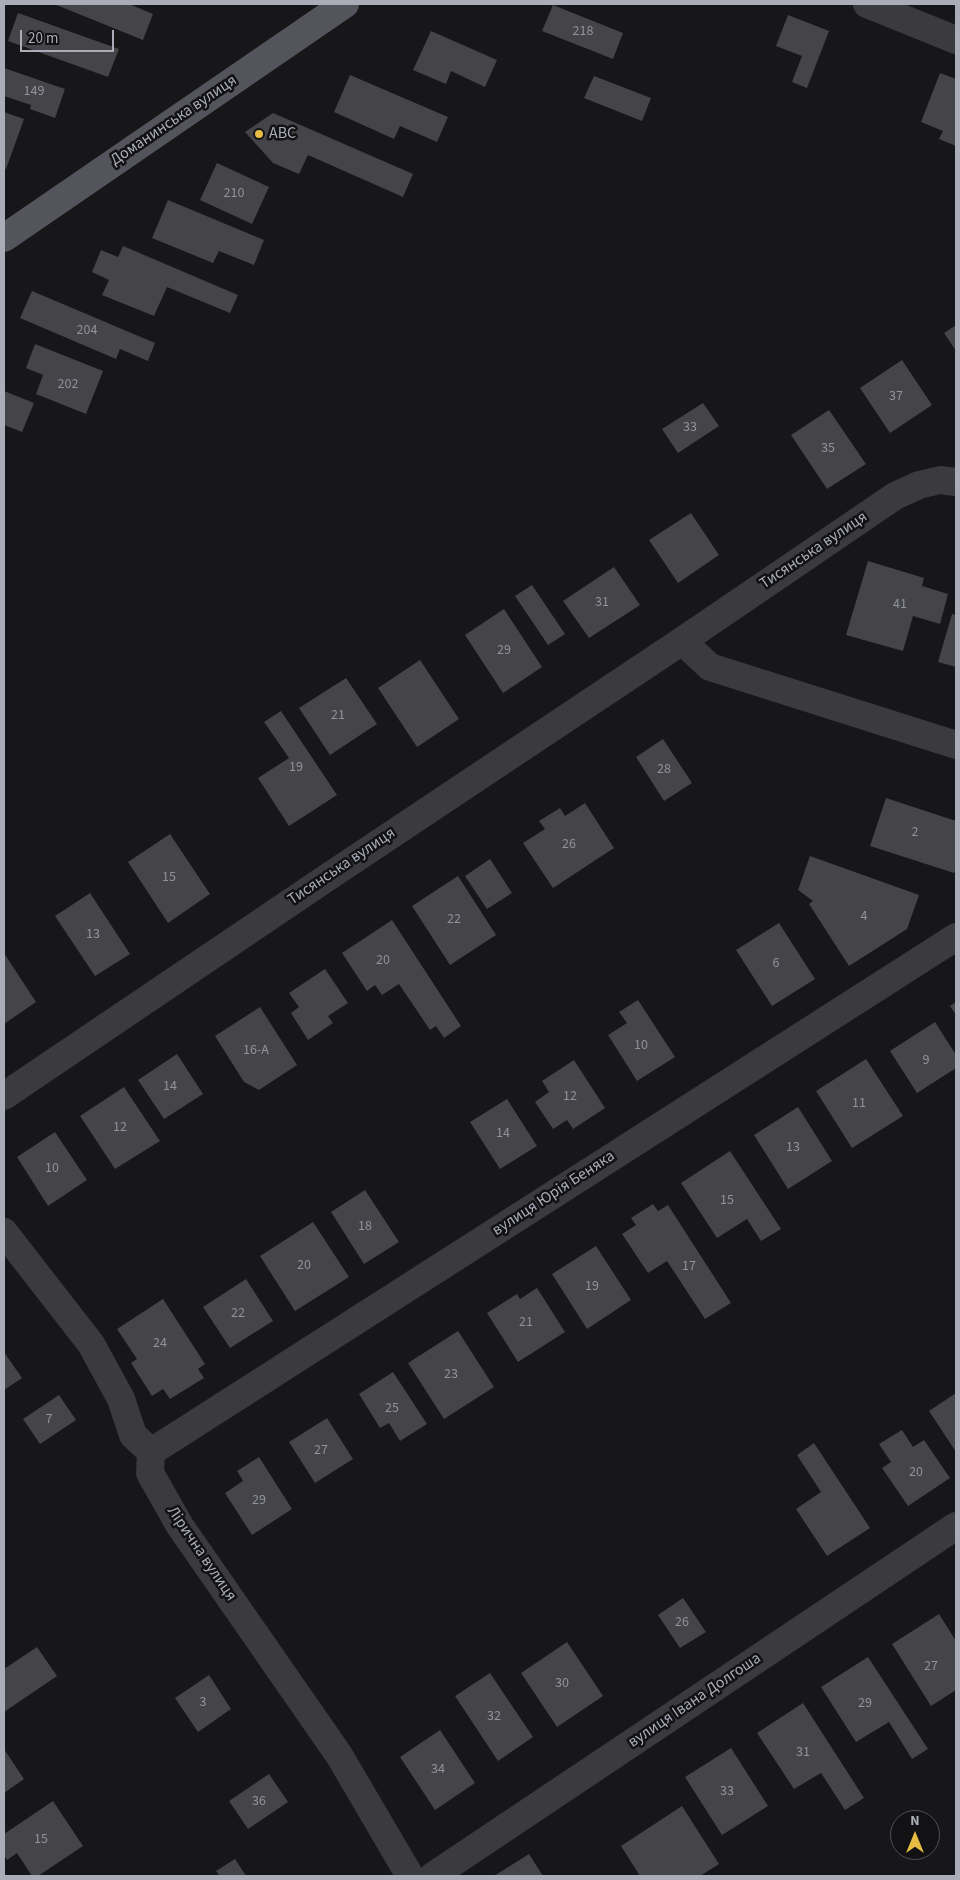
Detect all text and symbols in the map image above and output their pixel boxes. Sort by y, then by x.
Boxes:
scale bar [22,20,116,52]
house number: 218 [573,24,593,40]
text: 20 m [28,28,58,49]
street label: Доманинська вулиця [107,72,241,170]
house number: 149 [24,84,44,100]
place label: ABC [269,124,296,144]
marker: ABC [253,128,265,140]
house number: 210 [224,186,244,202]
house number: 204 [77,323,97,339]
house number: 202 [58,377,78,393]
house number: 37 [889,389,903,405]
house number: 33 [683,420,697,436]
house number: 35 [821,441,835,457]
street label: Тисянська вулиця [757,508,871,594]
house number: 31 [595,595,609,611]
house number: 41 [893,597,907,613]
house number: 29 [497,643,511,659]
house number: 21 [331,708,345,724]
house number: 19 [289,760,303,776]
house number: 28 [657,762,671,778]
street label: Тисянська вулиця [285,824,399,910]
house number: 2 [912,825,918,841]
house number: 26 [562,837,576,853]
house number: 15 [162,870,176,886]
house number: 4 [861,909,867,925]
house number: 22 [447,912,461,928]
house number: 13 [86,927,100,943]
house number: 20 [376,953,390,969]
house number: 6 [773,956,779,972]
house number: 10 [634,1038,648,1054]
house number: 16-А [243,1043,269,1059]
house number: 9 [923,1053,929,1069]
house number: 14 [163,1079,177,1095]
house number: 12 [563,1089,577,1105]
house number: 11 [852,1096,866,1112]
house number: 12 [113,1120,127,1136]
house number: 14 [496,1126,510,1142]
house number: 13 [786,1140,800,1156]
street label: вулиця Юрія Беняка [489,1147,619,1241]
house number: 10 [45,1161,59,1177]
house number: 15 [720,1193,734,1209]
house number: 18 [358,1219,372,1235]
house number: 20 [297,1258,311,1274]
house number: 17 [682,1259,696,1275]
house number: 19 [585,1279,599,1295]
house number: 22 [231,1306,245,1322]
house number: 21 [519,1315,533,1331]
house number: 24 [153,1336,167,1352]
house number: 23 [444,1367,458,1383]
house number: 25 [385,1401,399,1417]
house number: 7 [46,1412,52,1428]
house number: 27 [314,1443,328,1459]
house number: 20 [909,1465,923,1481]
house number: 29 [252,1493,266,1509]
street label: Лірична вулиця [162,1503,240,1605]
house number: 26 [675,1615,689,1631]
street label: вулиця Івана Долгоша [625,1649,765,1753]
house number: 27 [924,1659,938,1675]
house number: 30 [555,1676,569,1692]
house number: 3 [200,1695,206,1711]
house number: 29 [858,1696,872,1712]
house number: 32 [487,1709,501,1725]
house number: 31 [796,1745,810,1761]
house number: 34 [431,1762,445,1778]
house number: 33 [720,1784,734,1800]
house number: 36 [252,1794,266,1810]
north arrow [890,1810,940,1860]
text: N [910,1811,920,1831]
house number: 15 [34,1832,48,1848]

